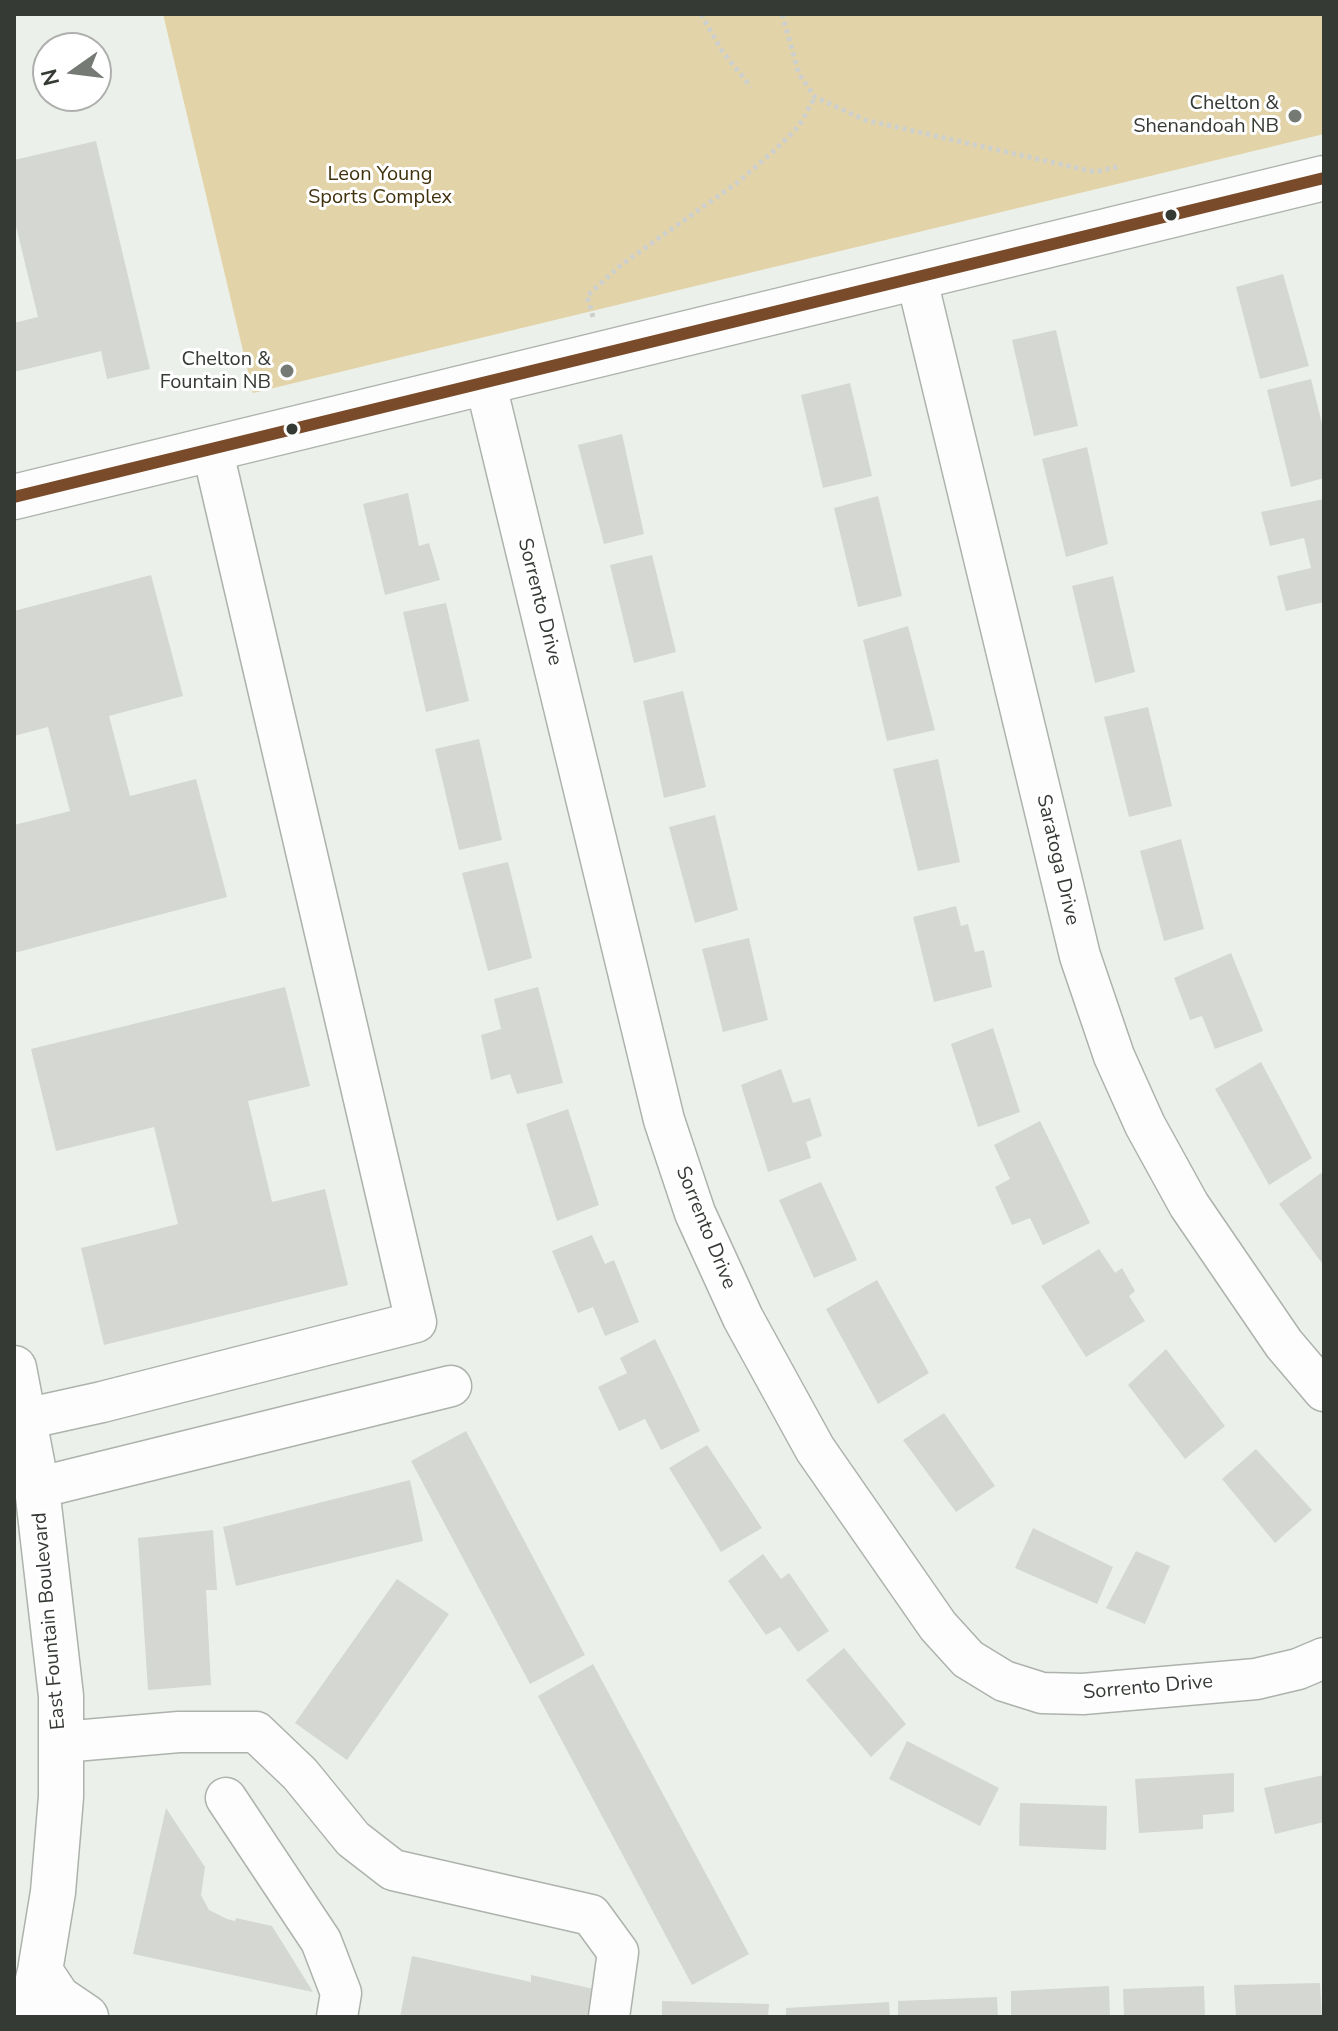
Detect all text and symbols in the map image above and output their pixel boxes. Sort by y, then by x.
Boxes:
north arrow [32,32,112,112]
text: N [34,66,67,89]
place label: Chelton & Shenandoah NB [1133,92,1279,139]
marker: Chelton & Shenandoah NB [1286,107,1304,125]
park label: Leon Young Sports Complex [308,163,452,210]
unlabelled marker [1163,207,1179,223]
place label: Chelton & Fountain NB [160,348,271,395]
marker: Chelton & Fountain NB [278,362,296,380]
unlabelled marker [284,421,300,437]
street label: Sorrento Drive [512,536,566,668]
street label: Saratoga Drive [1030,792,1084,928]
street label: Sorrento Drive [669,1163,741,1293]
street label: East Fountain Boulevard [29,1511,71,1731]
street label: Sorrento Drive [1082,1670,1214,1706]

